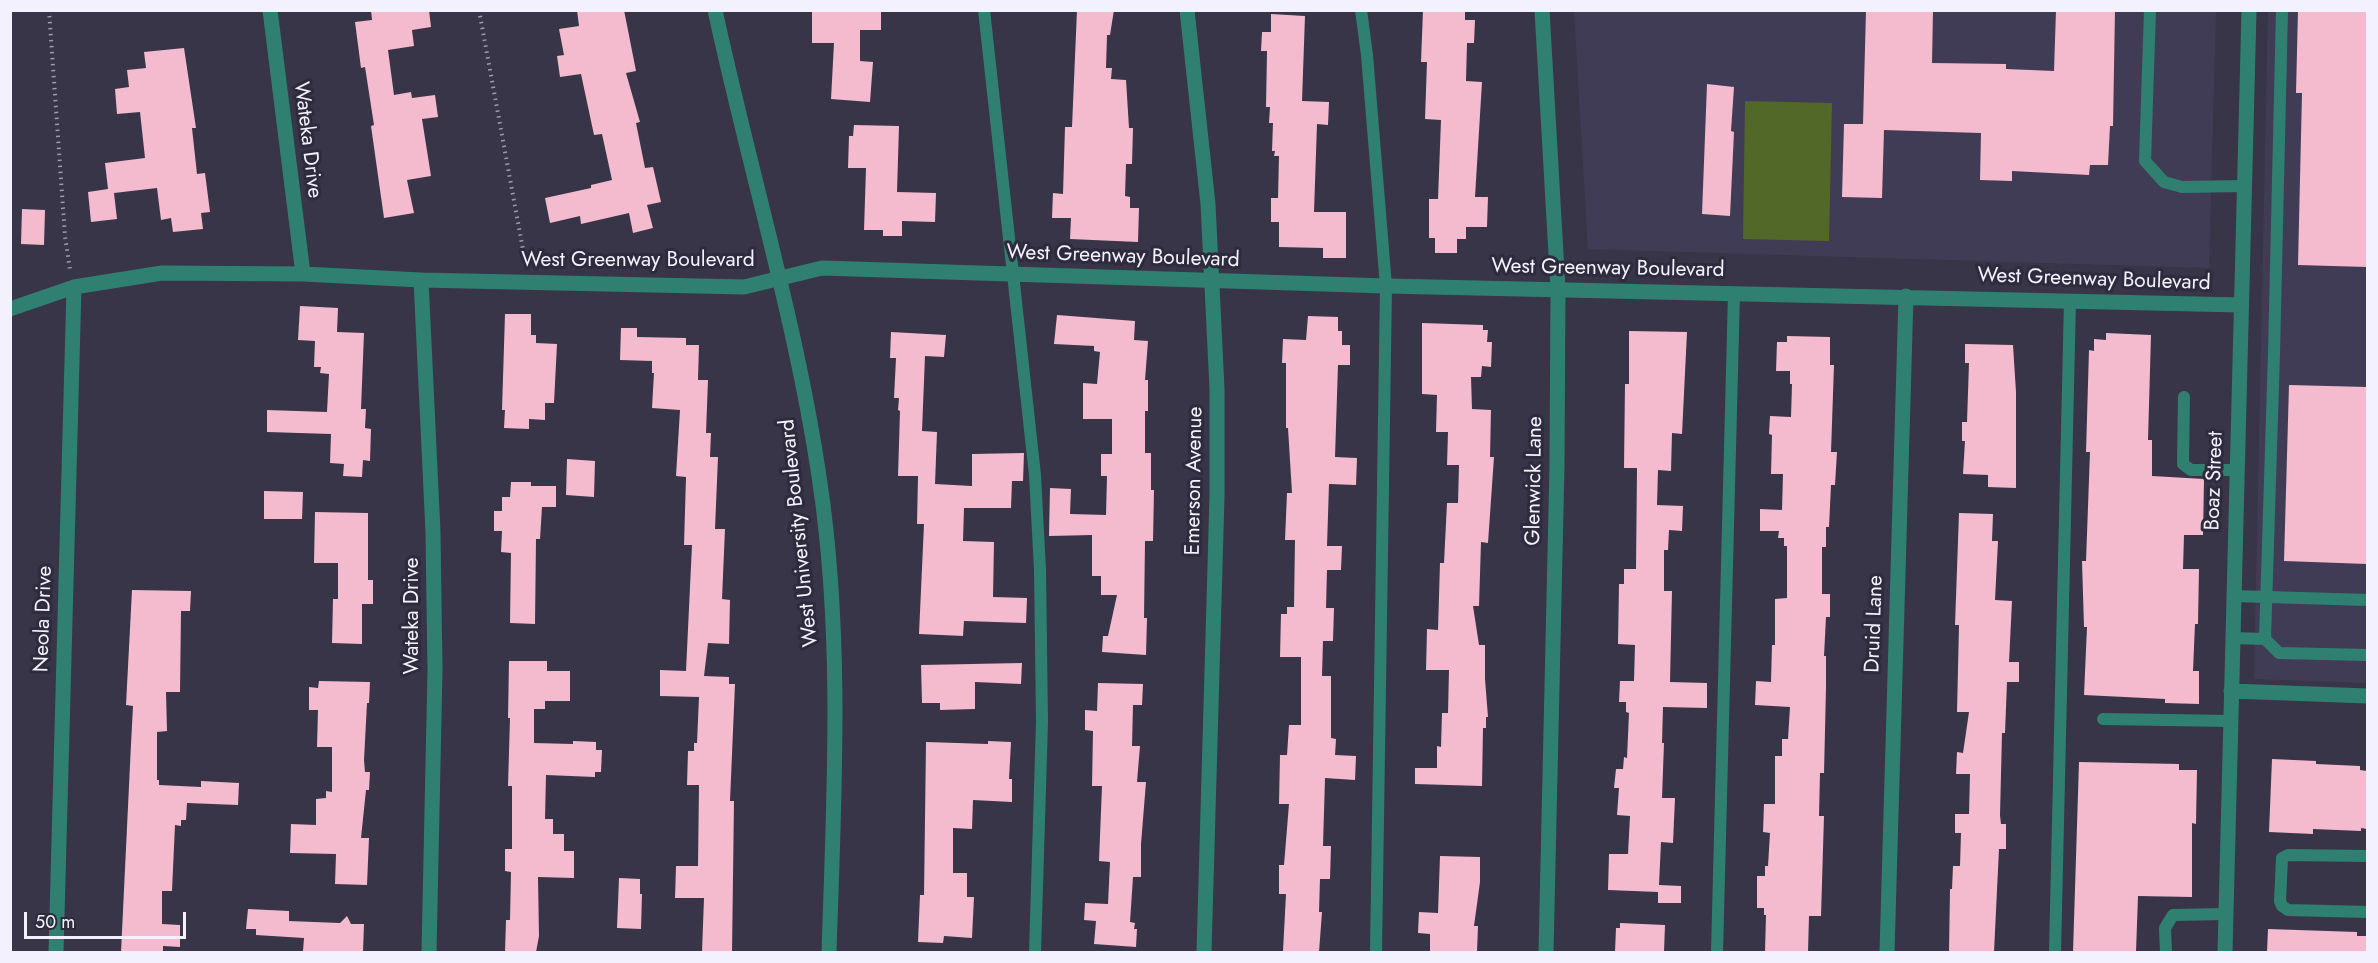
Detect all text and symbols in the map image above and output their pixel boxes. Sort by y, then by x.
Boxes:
street label: Wateka Drive [287,80,327,200]
street label: West Greenway Boulevard [1006,240,1240,274]
street label: West Greenway Boulevard [521,248,755,274]
street label: West Greenway Boulevard [1491,254,1725,284]
street label: West Greenway Boulevard [1977,263,2211,297]
street label: Emerson Avenue [1181,406,1209,556]
street label: Glenwick Lane [1521,416,1549,546]
street label: West University Boulevard [776,418,824,648]
street label: Boaz Street [2201,431,2229,531]
street label: Wateka Drive [400,558,426,674]
street label: Neola Drive [30,565,58,673]
street label: Druid Lane [1861,575,1889,673]
scale bar [27,900,189,938]
text: 50 m [35,909,75,935]

